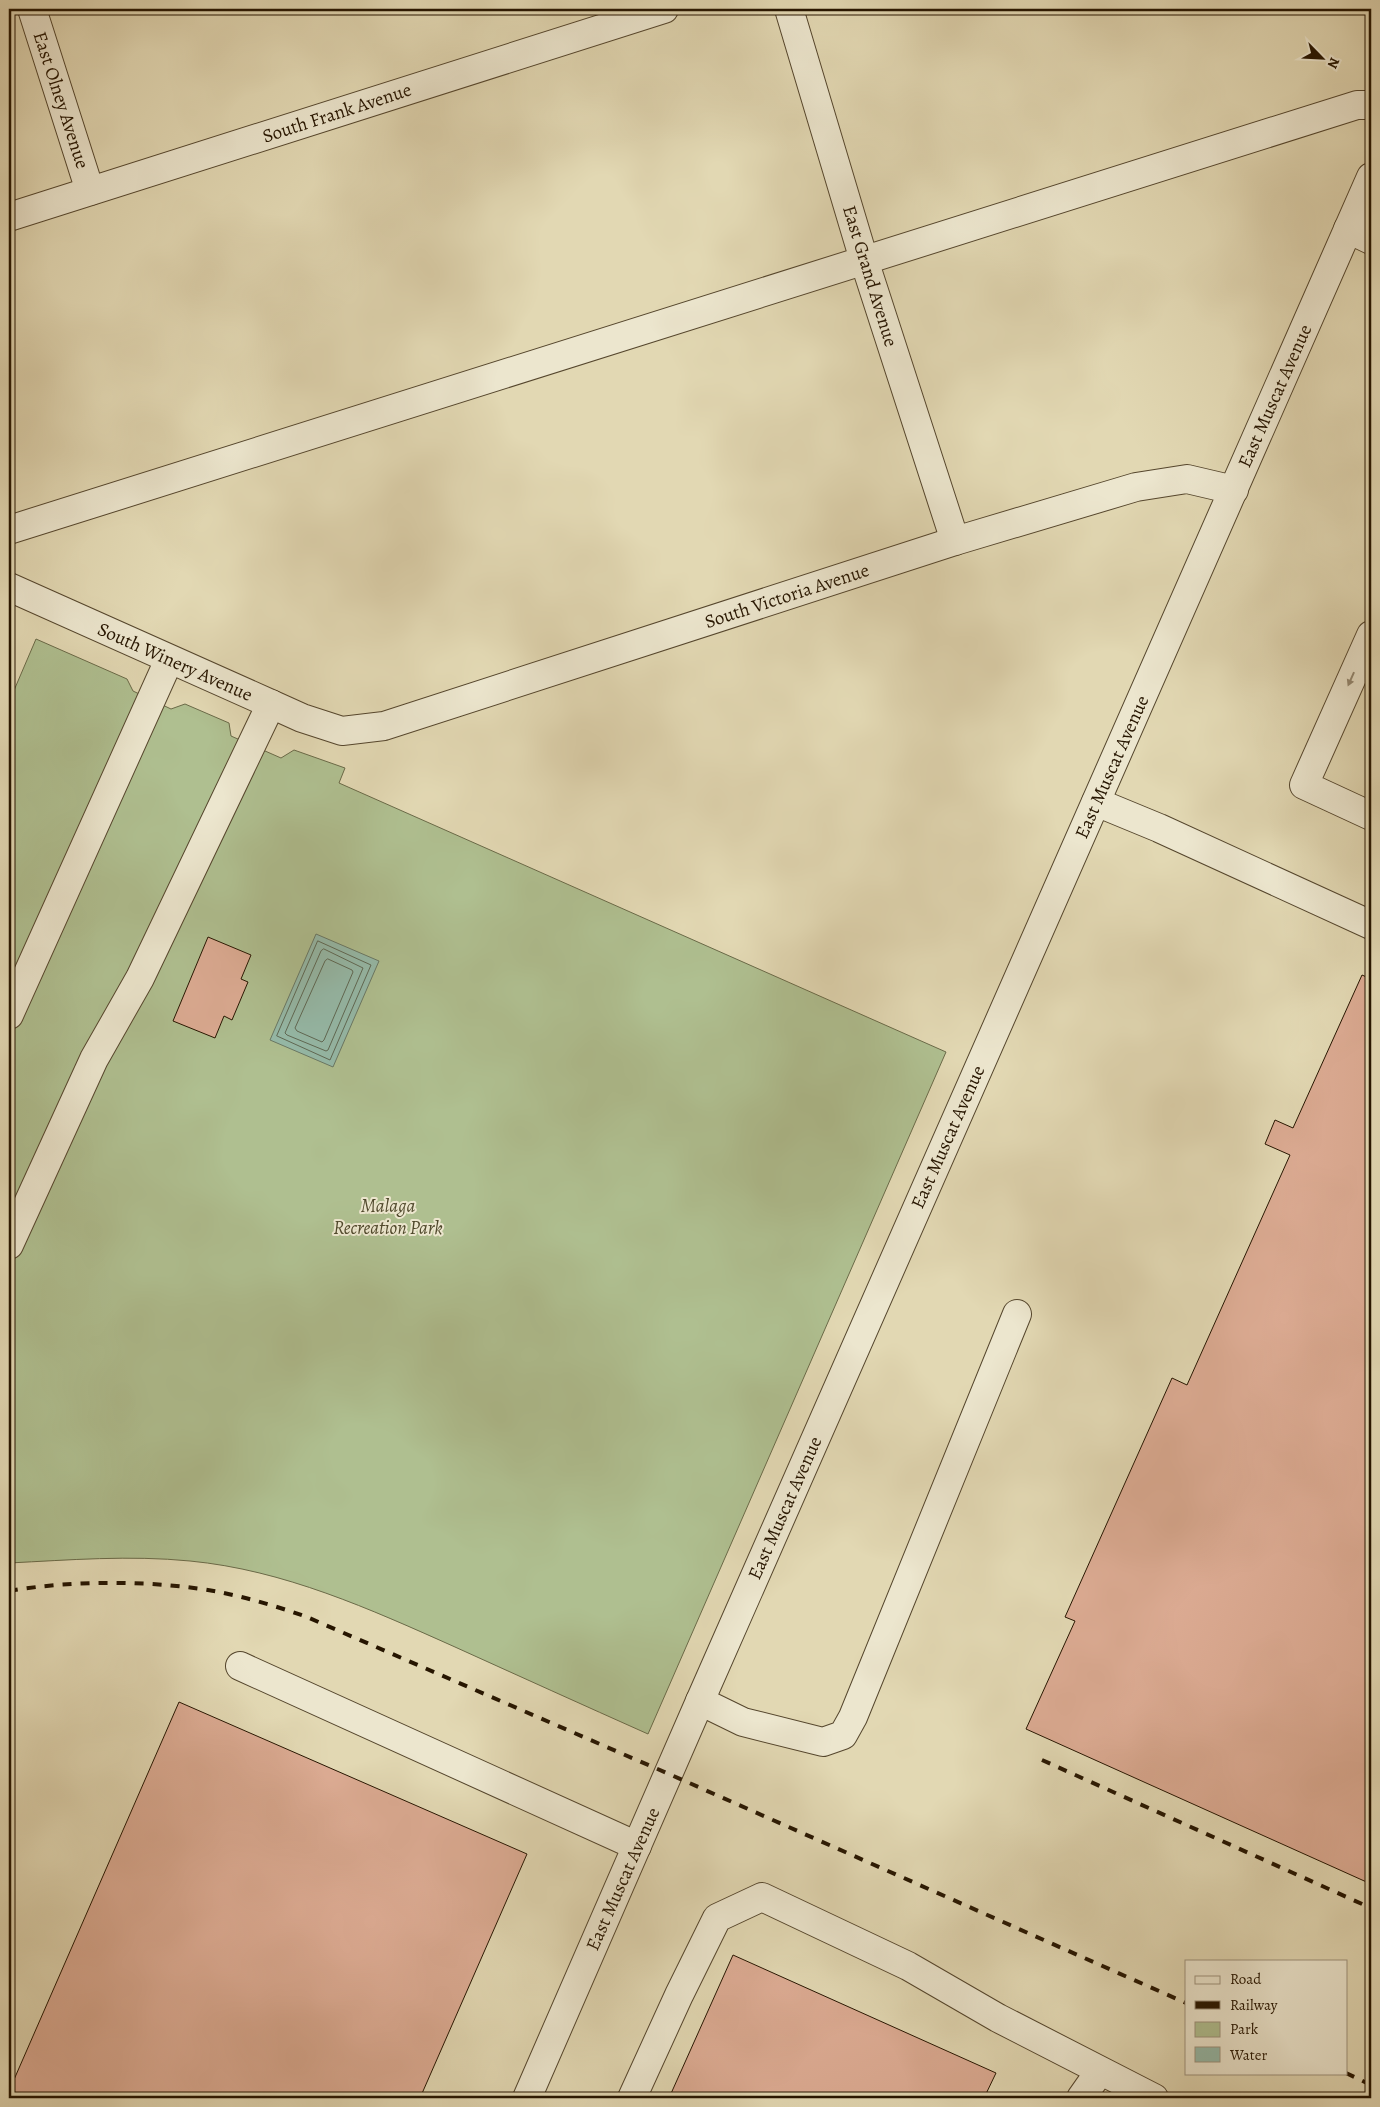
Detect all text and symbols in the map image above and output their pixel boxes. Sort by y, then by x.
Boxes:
street label: East Olney Avenue [27,28,95,172]
north arrow [1298,32,1348,82]
text: N [1323,55,1344,72]
street label: South Frank Avenue [259,77,415,149]
street label: East Grand Avenue [836,202,904,350]
street label: East Muscat Avenue [1232,320,1318,472]
street label: South Victoria Avenue [701,557,873,635]
street label: South Winery Avenue [93,616,257,708]
one-way arrow [1347,672,1355,686]
street label: East Muscat Avenue [1069,691,1155,843]
street label: East Muscat Avenue [905,1061,991,1213]
park label: Malaga Recreation Park [333,1193,443,1241]
street label: East Muscat Avenue [742,1432,828,1584]
street label: East Muscat Avenue [580,1803,666,1955]
legend [1185,1960,1348,2074]
text: Road [1230,1969,1262,1989]
text: Railway [1230,1995,1278,2015]
text: Park [1230,2019,1259,2039]
text: Water [1229,2045,1267,2065]

